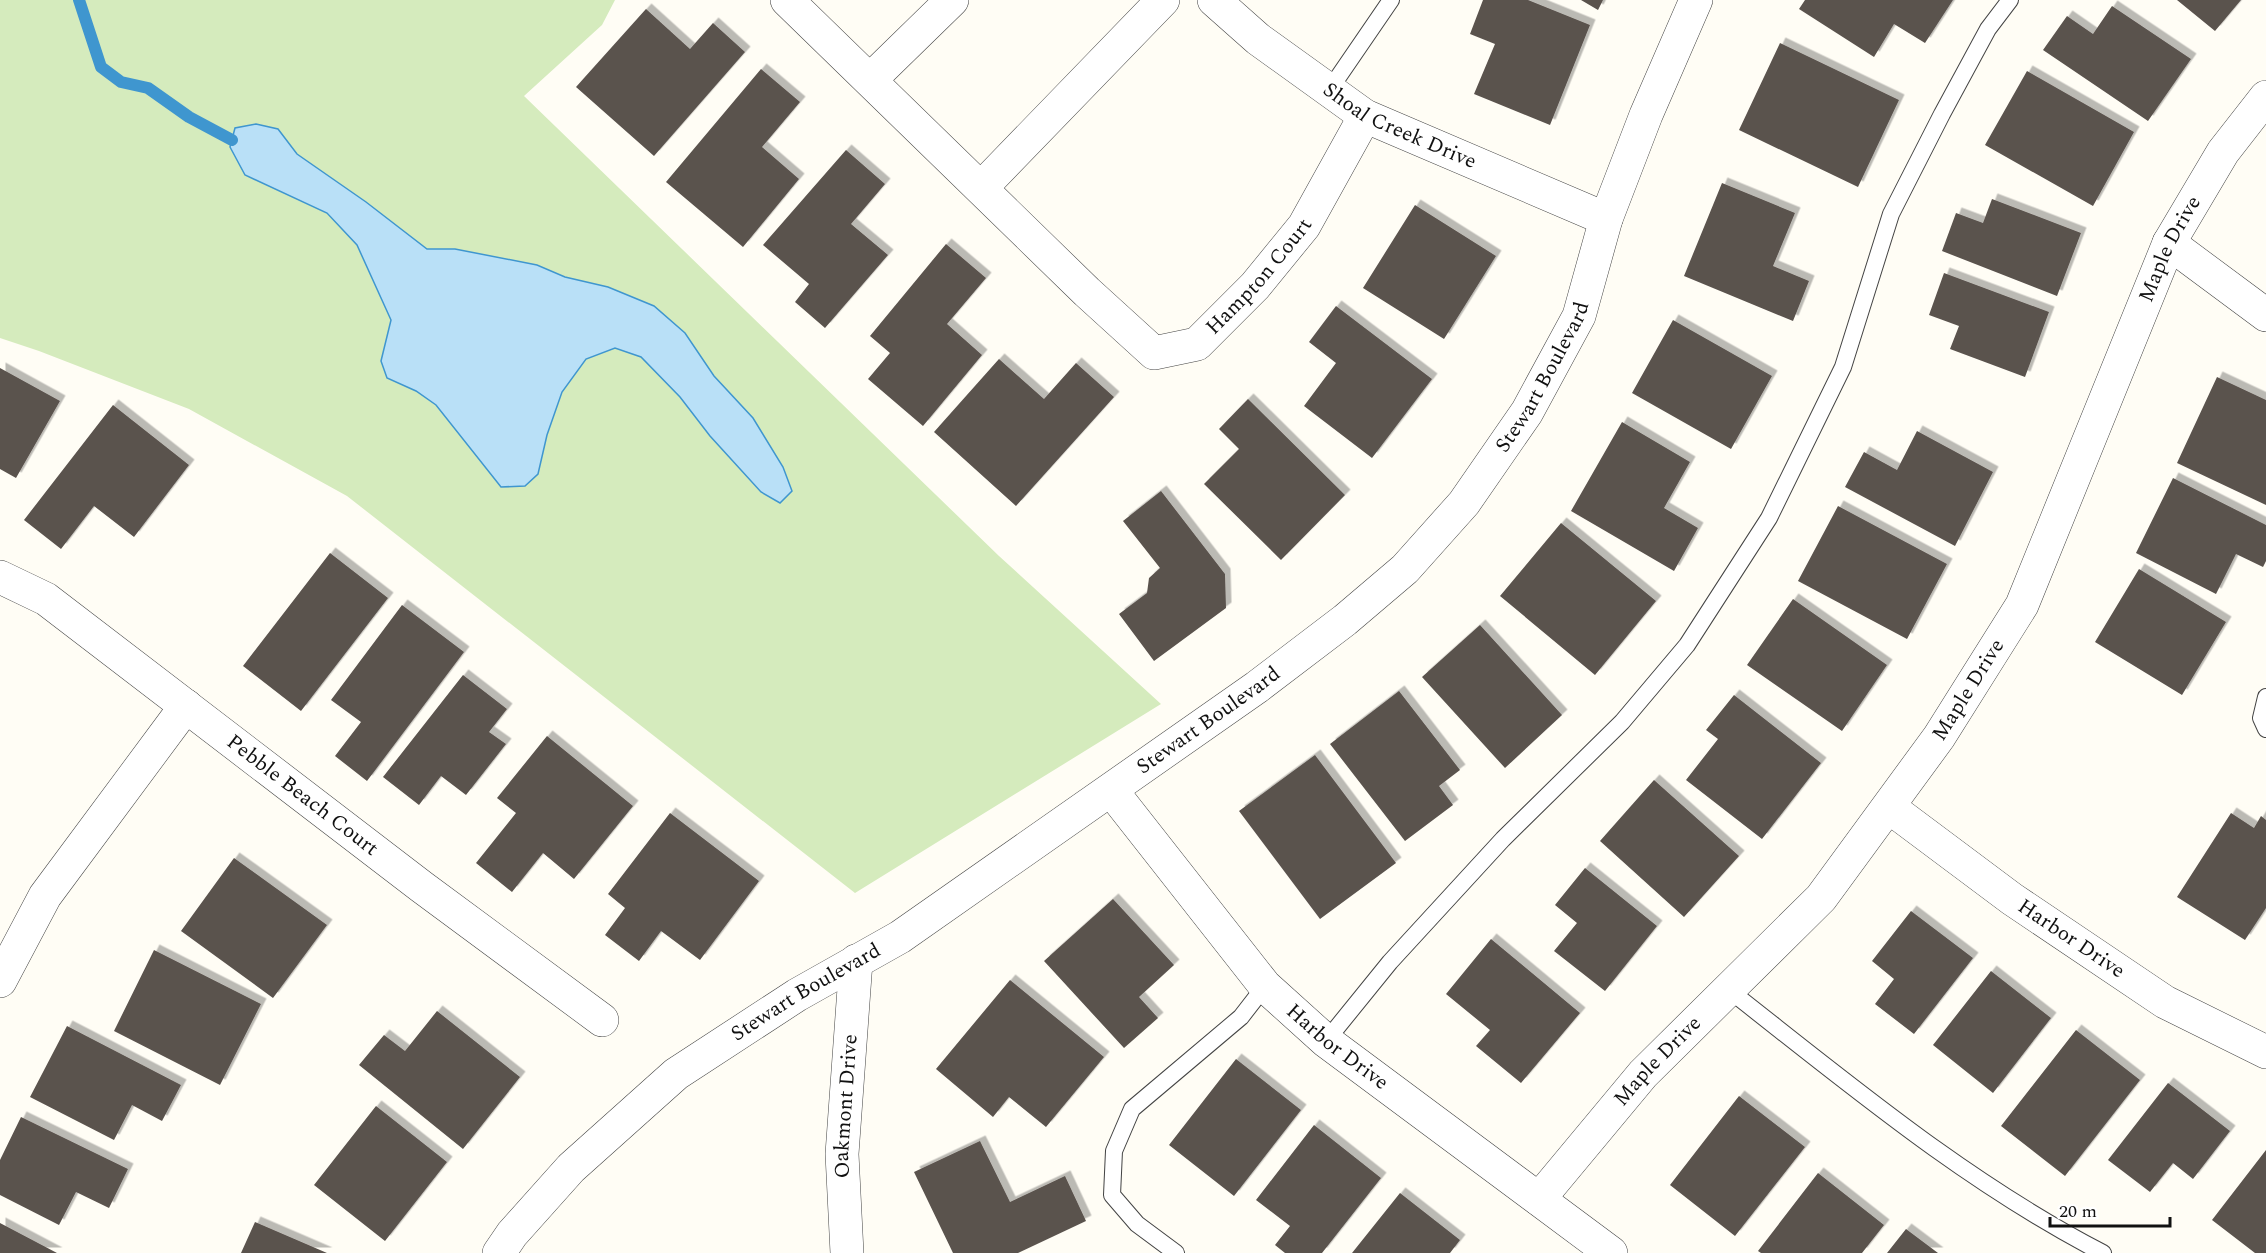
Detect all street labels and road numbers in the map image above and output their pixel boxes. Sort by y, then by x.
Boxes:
street label: Shoal Creek Drive [1316,74,1481,178]
street label: Maple Drive [2131,190,2210,307]
street label: Hampton Court [1198,213,1321,343]
street label: Stewart Boulevard [1487,298,1598,459]
street label: Maple Drive [1924,633,2013,747]
street label: Stewart Boulevard [1130,659,1287,783]
street label: Pebble Beach Court [219,727,385,864]
street label: Harbor Drive [2011,891,2132,987]
street label: Stewart Boulevard [725,935,887,1050]
street label: Harbor Drive [1279,996,1395,1098]
street label: Maple Drive [1606,1008,1709,1114]
street label: Oakmont Drive [826,1033,867,1179]

